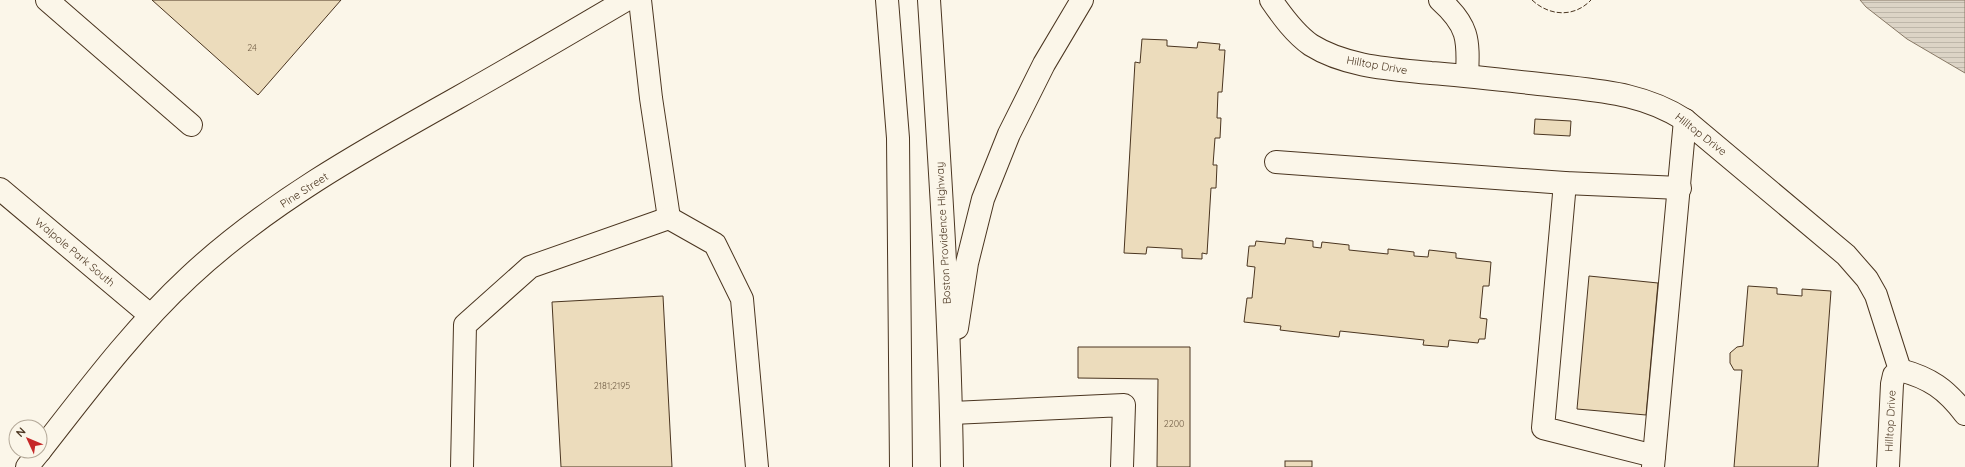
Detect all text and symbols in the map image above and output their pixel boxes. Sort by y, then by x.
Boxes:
house number: 24 [247,42,257,53]
street label: Hilltop Drive [1345,53,1409,77]
street label: Hilltop Drive [1672,109,1730,159]
street label: Boston Providence Highway [932,161,954,305]
street label: Pine Street [277,169,331,211]
street label: Walpole Park South [32,214,118,290]
house number: 2181;2195 [594,380,630,391]
street label: Hilltop Drive [1881,390,1899,452]
house number: 2200 [1164,418,1184,429]
north arrow [8,419,48,459]
text: N [13,424,29,440]

